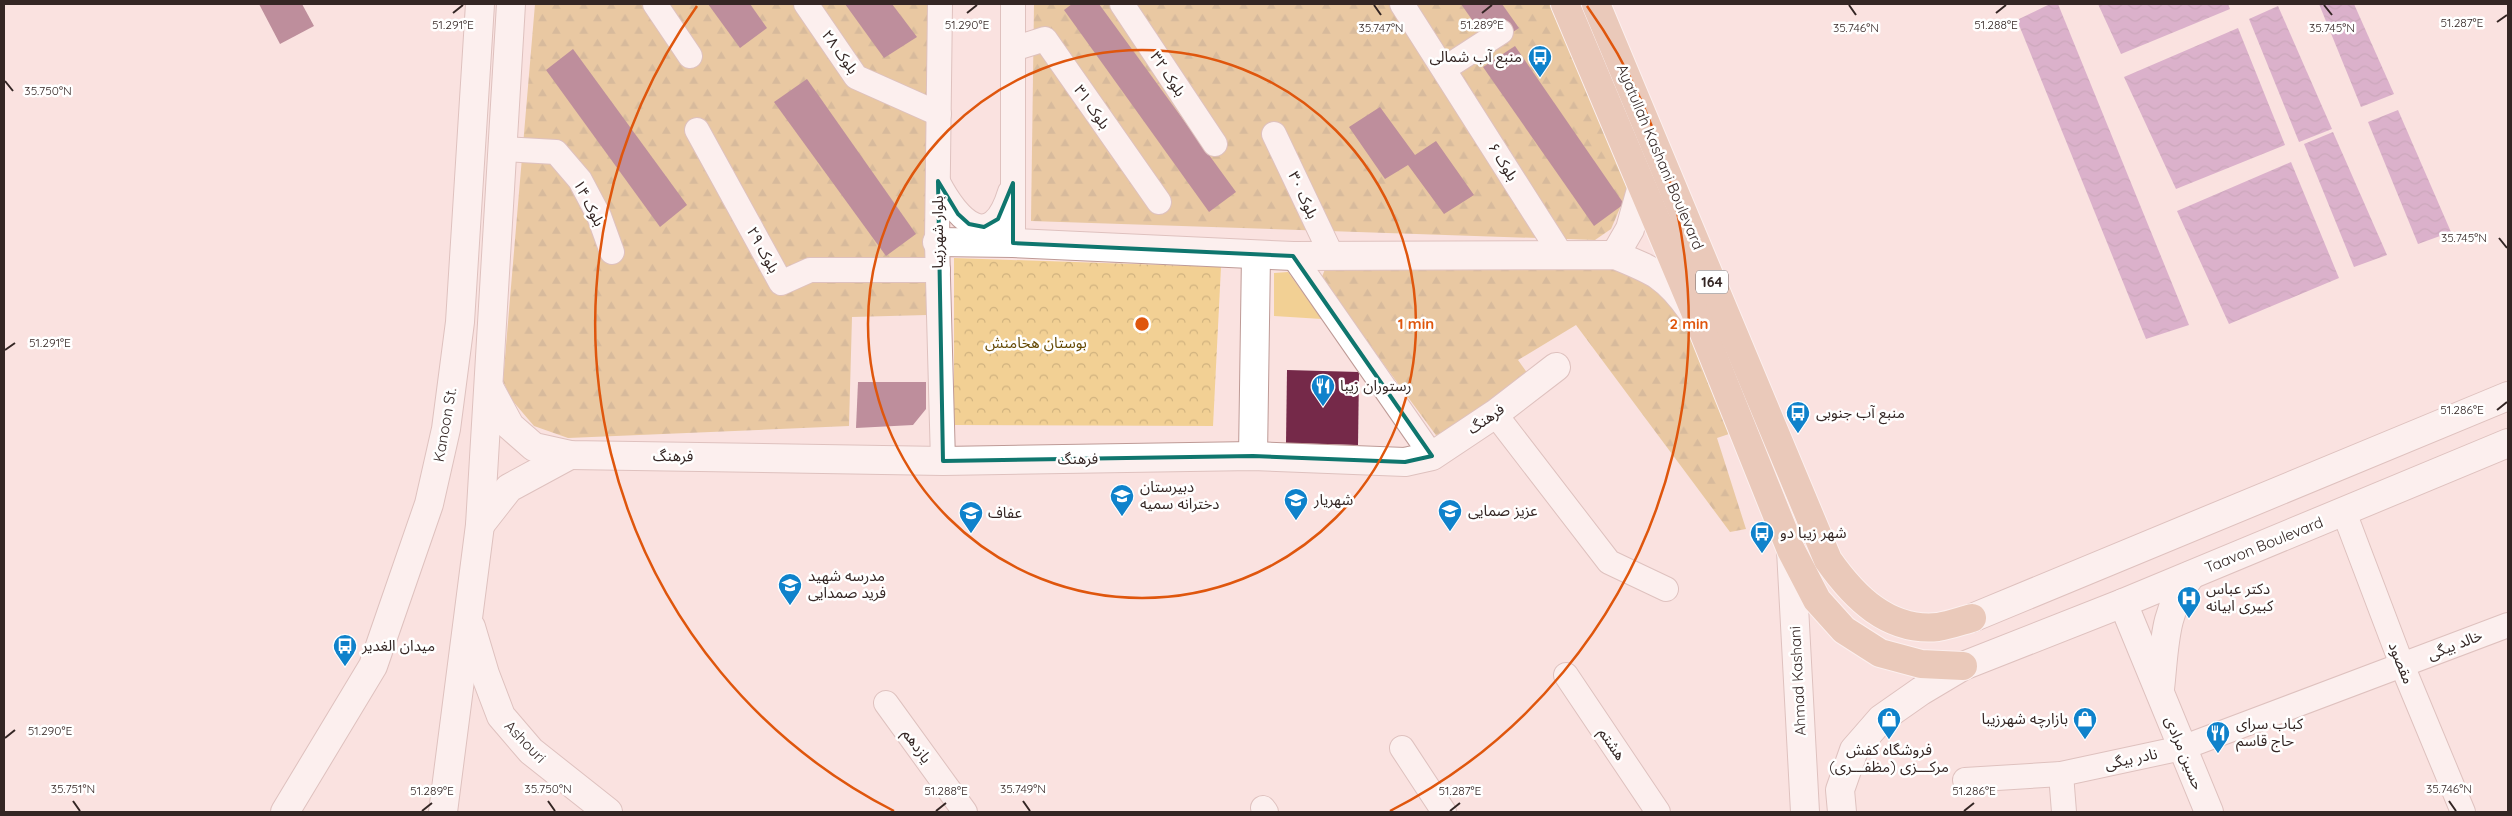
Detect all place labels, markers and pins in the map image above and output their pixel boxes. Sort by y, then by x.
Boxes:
bus stop icon: منبع آب شمالی [1527,44,1553,78]
place label: منبع آب شمالی [1430,47,1522,69]
centre of rings [1133,315,1151,333]
restaurant icon: رستوران زیبا [1310,373,1336,407]
place label: رستوران زیبا [1340,376,1412,395]
bus stop icon: منبع آب جنوبی [1785,400,1811,434]
place label: منبع آب جنوبی [1816,403,1905,425]
place label: دبیرستان دخترانه سمیه [1140,477,1219,513]
school or university icon: دبیرستان دخترانه سمیه [1109,483,1135,517]
school or university icon: شهریار [1283,487,1309,521]
place label: شهریار [1313,490,1353,509]
school or university icon: عزیز صمایی [1437,498,1463,532]
school or university icon: عفاف [958,500,984,534]
place label: عزیز صمایی [1468,501,1538,520]
place label: عفاف [988,503,1023,522]
bus stop icon: شهر زیبا دو [1749,520,1775,554]
place label: شهر زیبا دو [1780,523,1847,542]
place label: مدرسه شهید فرید صمدایی [808,566,886,602]
school or university icon: مدرسه شهید فرید صمدایی [777,572,803,606]
place label: دکتر عباس کبیری ابیانه [2206,579,2274,615]
hospital icon: دکتر عباس کبیری ابیانه [2176,585,2202,619]
bus stop icon: میدان الغدیر [332,633,358,667]
place label: میدان الغدیر [361,636,435,655]
shop icon: فروشگاه کفش مرکـــزی (مظفـــری) [1876,706,1902,740]
shop icon: بازارچه شهرزیبا [2072,706,2098,740]
place label: بازارچه شهرزیبا [1981,709,2068,729]
place label: کباب سرای حاج قاسم [2236,714,2304,753]
restaurant icon: کباب سرای حاج قاسم [2205,720,2231,754]
place label: فروشگاه کفش مرکـــزی (مظفـــری) [1829,740,1949,776]

